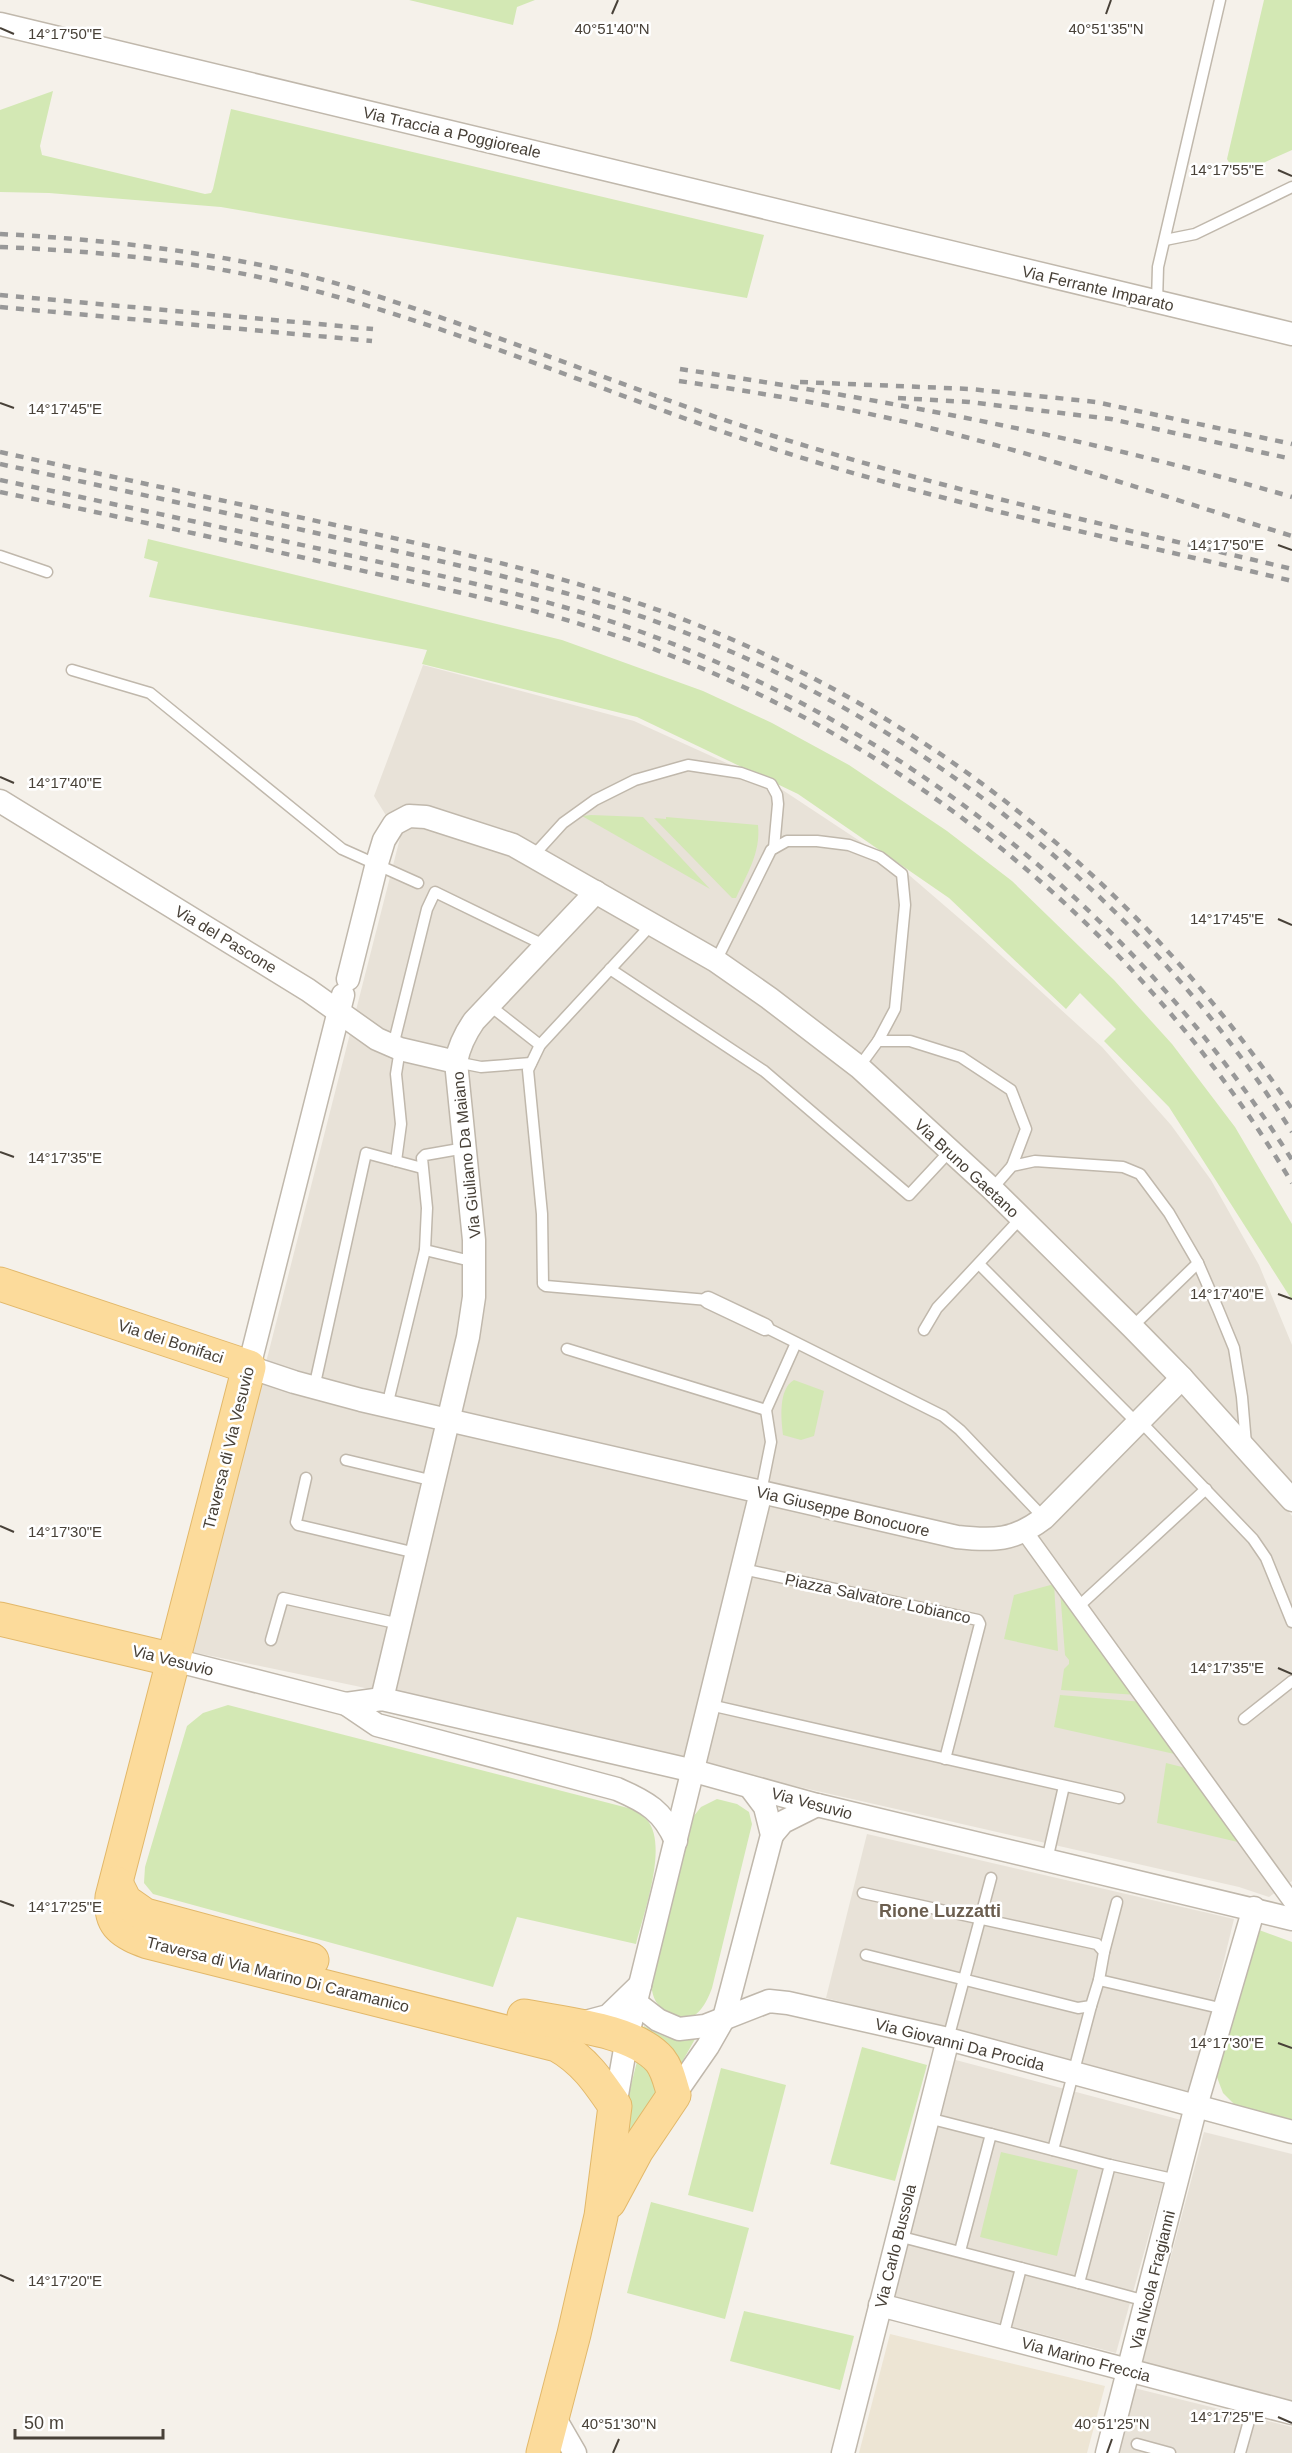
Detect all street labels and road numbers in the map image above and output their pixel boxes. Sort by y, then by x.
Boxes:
street label: Via Traccia a Poggioreale [361,104,543,161]
street label: Via Ferrante Imparato [1020,263,1176,314]
street label: Via del Pascone [172,902,280,976]
street label: Via Giuliano Da Maiano [449,1071,484,1239]
street label: Via Bruno Gaetano [911,1116,1022,1221]
street label: Via dei Bonifaci [116,1316,226,1367]
street label: Traversa di Via Vesuvio [200,1365,257,1531]
street label: Via Giuseppe Bonocuore [754,1483,931,1540]
street label: Piazza Salvatore Lobianco [783,1570,972,1627]
street label: Via Vesuvio [130,1642,215,1679]
street label: Via Vesuvio [769,1784,854,1823]
street label: Traversa di Via Marino Di Caramanico [145,1934,411,2015]
street label: Via Giovanni Da Procida [873,2015,1046,2074]
street label: Via Carlo Bussola [872,2182,919,2310]
street label: Via Nicola Fragianni [1127,2209,1178,2352]
street label: Via Marino Freccia [1019,2334,1152,2385]

